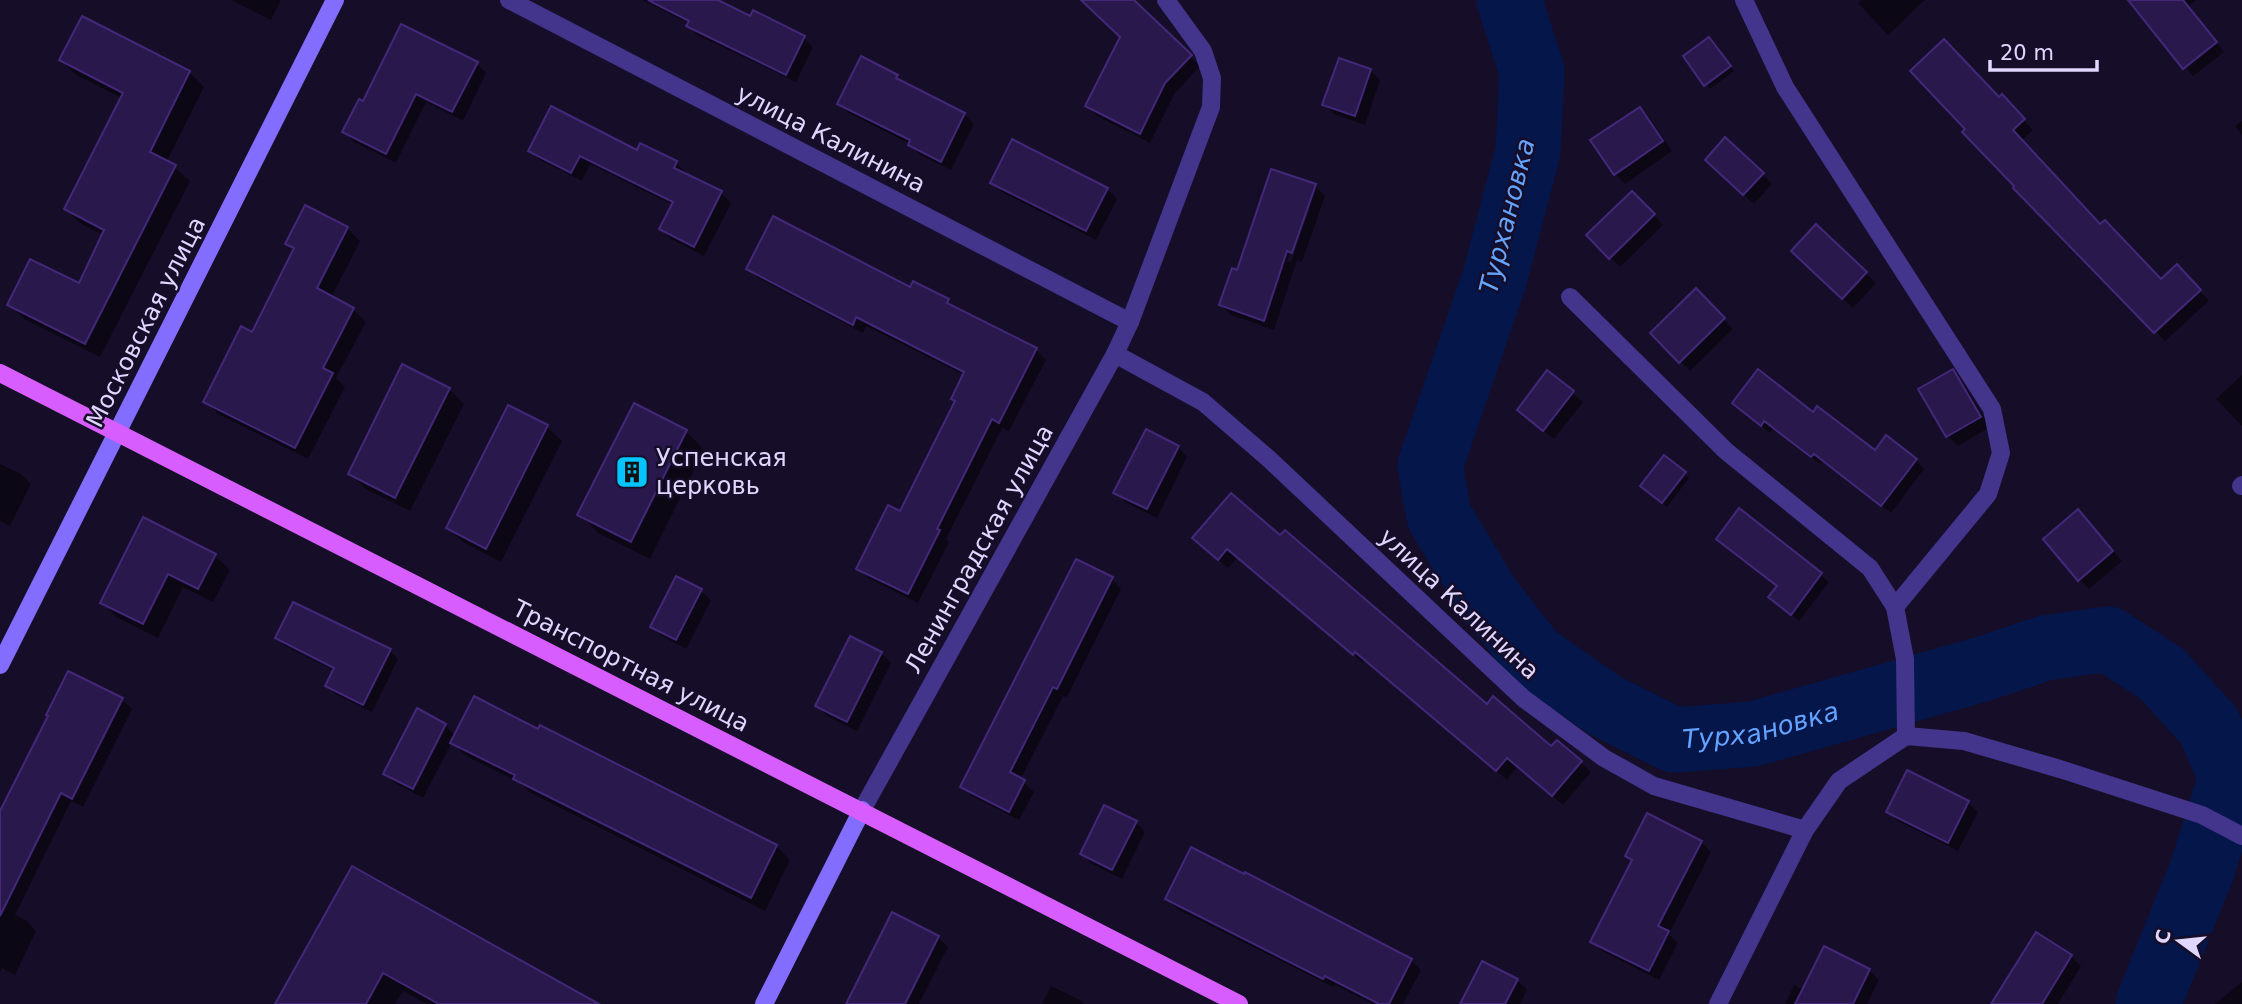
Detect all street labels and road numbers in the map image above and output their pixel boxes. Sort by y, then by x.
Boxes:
street label: улица Калинина [732,79,930,199]
street label: Московская улица [81,212,211,432]
street label: Ленинградская улица [899,420,1059,678]
street label: улица Калинина [1373,523,1545,685]
street label: Транспортная улица [507,594,754,738]

